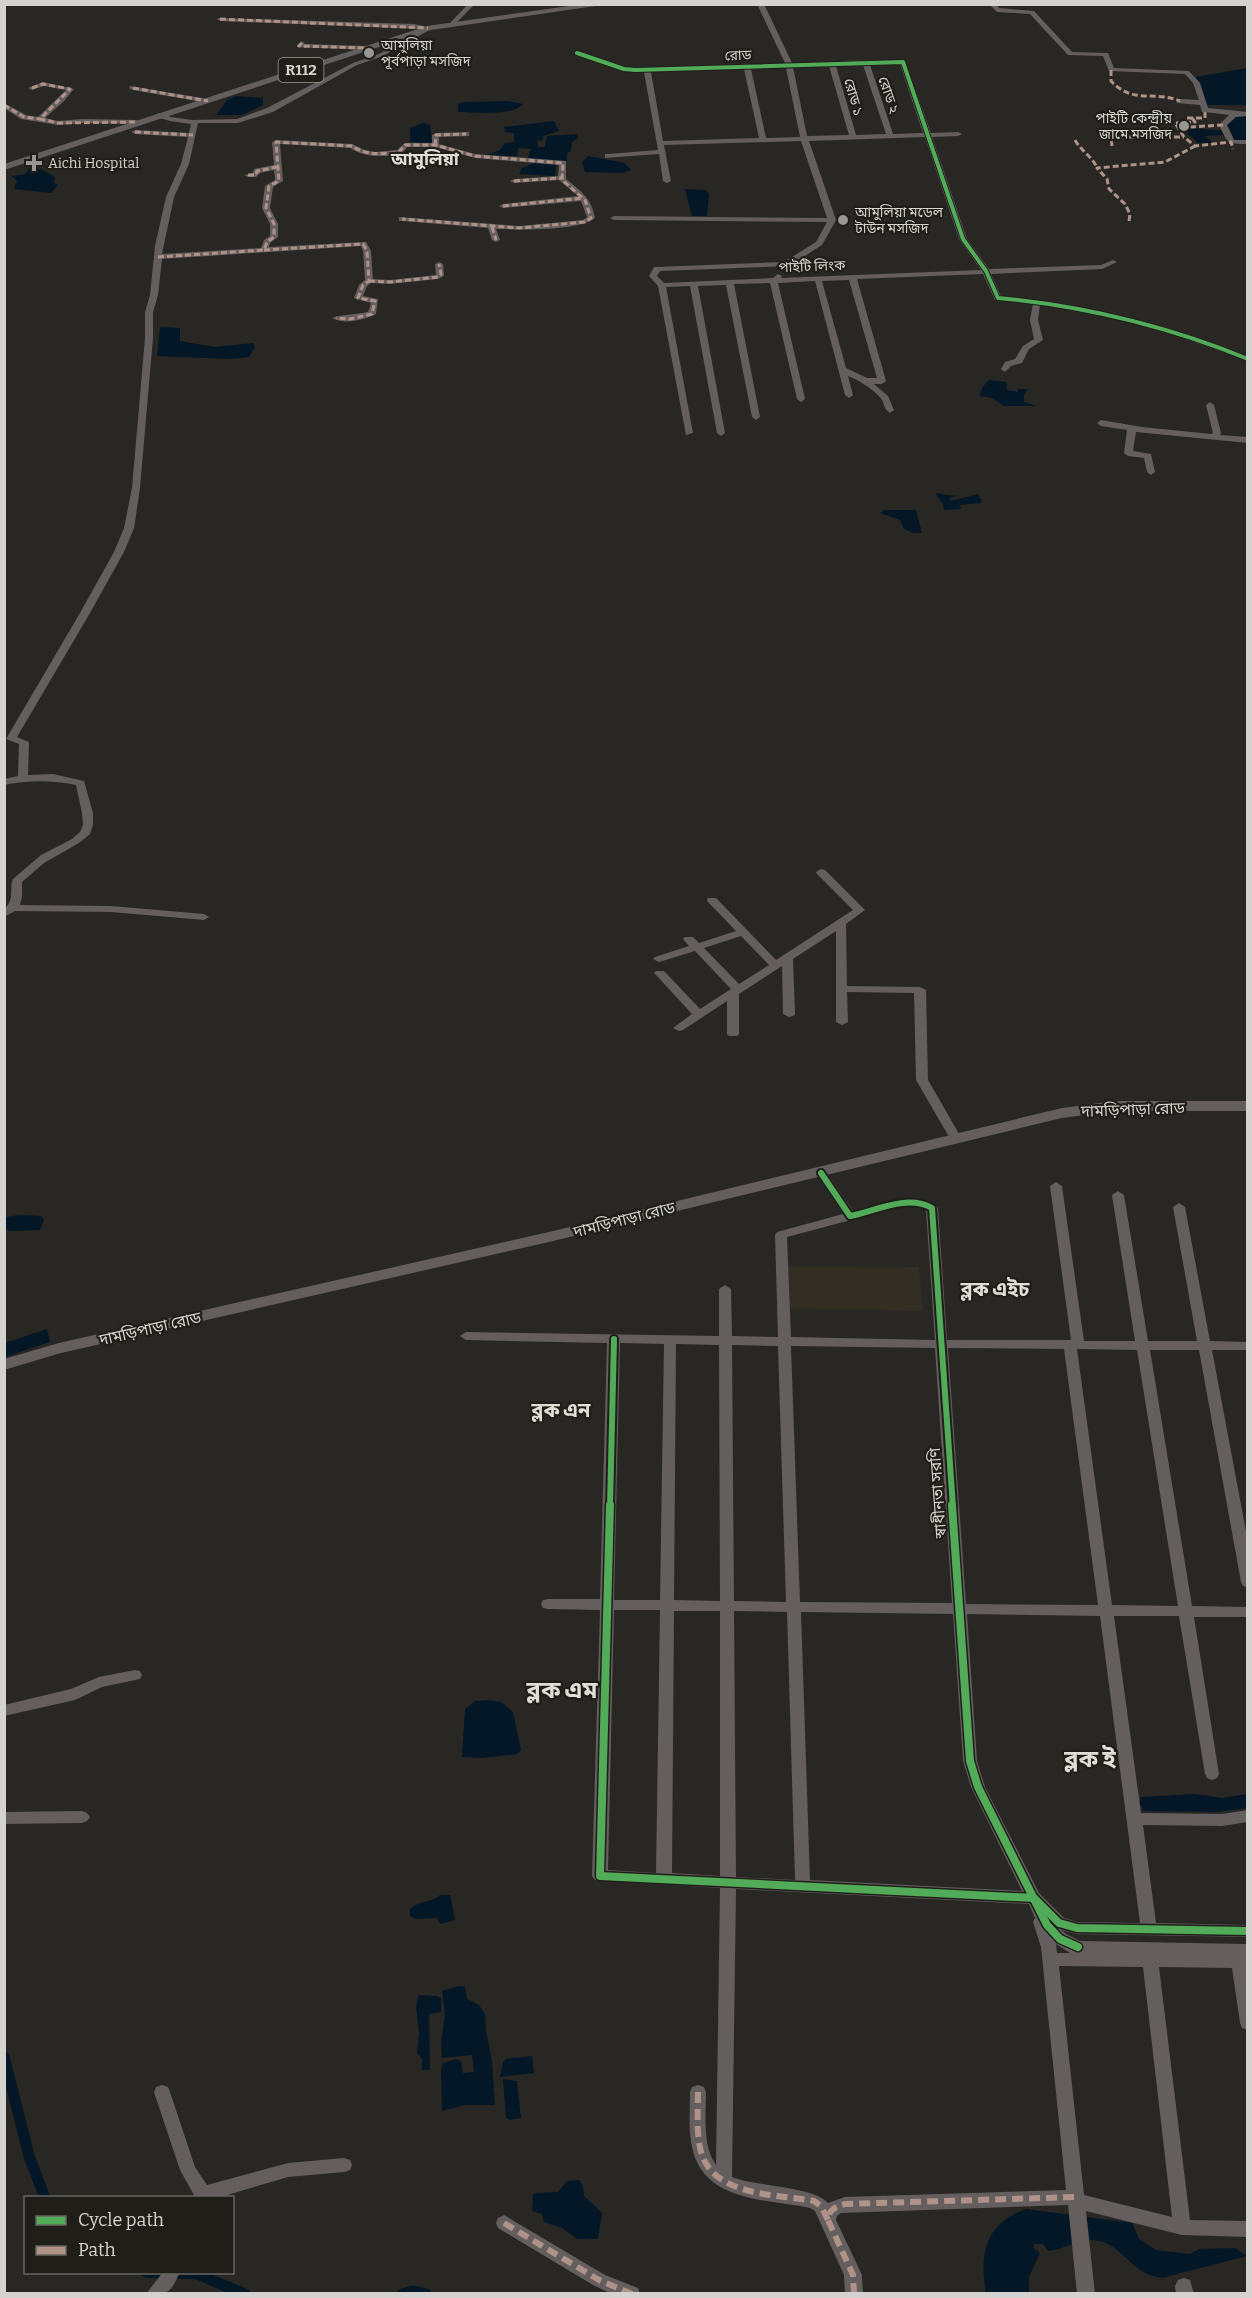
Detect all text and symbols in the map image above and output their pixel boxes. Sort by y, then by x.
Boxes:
place label: আমুলিয়া পূর্বপাড়া মসজিদ [380,37,471,70]
marker: আমুলিয়া পূর্বপাড়া মসজিদ [362,46,376,60]
street label: রোড [724,46,753,64]
road number: R112 [278,58,324,82]
street label: রোড ২ [874,74,903,117]
street label: রোড ১ [840,76,867,118]
place label: পাইটি কেন্দ্রীয় জামে মসজিদ [1096,110,1172,143]
marker: পাইটি কেন্দ্রীয় জামে মসজিদ [1177,119,1191,133]
district label: আমুলিয়া [390,148,460,170]
marker: Aichi Hospital [25,154,43,172]
place label: Aichi Hospital [48,155,139,172]
place label: আমুলিয়া মডেল টাউন মসজিদ [854,204,944,237]
marker: আমুলিয়া মডেল টাউন মসজিদ [836,213,850,227]
street label: পাইটি লিংক [778,257,846,276]
street label: দামড়িপাড়া রোড [1080,1098,1186,1121]
street label: দামড়িপাড়া রোড [570,1198,677,1242]
district label: ব্লক এইচ [960,1277,1030,1301]
street label: দামড়িপাড়া রোড [96,1307,204,1350]
district label: ব্লক এন [531,1398,591,1422]
street label: স্বাধীনতা সরণি [925,1446,950,1540]
district label: ব্লক এম [526,1676,598,1704]
district label: ব্লক ই [1063,1745,1116,1773]
legend [24,2196,234,2274]
text: Cycle path [78,2209,164,2231]
text: Path [78,2239,116,2261]

